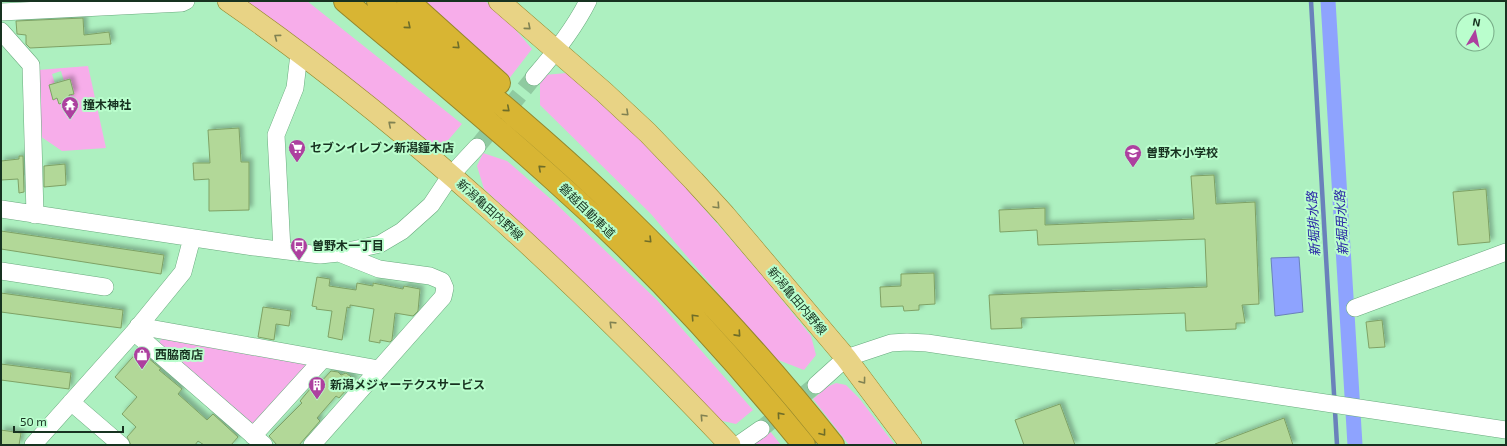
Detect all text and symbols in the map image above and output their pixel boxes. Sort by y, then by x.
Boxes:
north arrow [1455,12,1495,52]
text: N [1472,15,1482,29]
one-way arrow [403,21,410,28]
one-way arrow [524,22,531,29]
one-way arrow [274,34,281,41]
one-way arrow [453,41,460,48]
temple icon: 撞木神社 [60,95,80,120]
place label: 撞木神社 [83,97,131,111]
one-way arrow [502,105,510,112]
one-way arrow [621,108,629,115]
one-way arrow [388,122,395,129]
supermarket icon: セブンイレブン新潟鐘木店 [287,138,307,163]
place label: セブンイレブン新潟鐘木店 [310,140,454,154]
school or university icon: 曽野木小学校 [1123,143,1143,168]
place label: 曽野木小学校 [1146,145,1218,159]
one-way arrow [538,165,546,172]
street label: 新潟亀田内野線 [455,176,527,243]
street label: 磐越自動車道 [557,180,618,240]
water label: 新堀用水路 [1331,189,1351,256]
water label: 新堀排水路 [1303,190,1323,257]
one-way arrow [712,201,719,208]
one-way arrow [644,235,652,243]
bus stop icon: 曽野木一丁目 [289,236,309,261]
place label: 曽野木一丁目 [312,238,384,252]
street label: 新潟亀田内野線 [765,264,830,337]
one-way arrow [691,315,698,322]
one-way arrow [609,321,617,329]
one-way arrow [734,329,741,337]
shop icon: 西脇商店 [132,345,152,370]
place label: 西脇商店 [155,347,203,361]
building icon: 新潟メジャーテクスサービス [307,375,327,400]
one-way arrow [858,376,865,383]
place label: 新潟メジャーテクスサービス [330,377,485,391]
scale bar [14,408,123,434]
one-way arrow [777,412,784,420]
text: 50 m [20,414,47,428]
one-way arrow [700,414,708,422]
one-way arrow [819,428,826,435]

